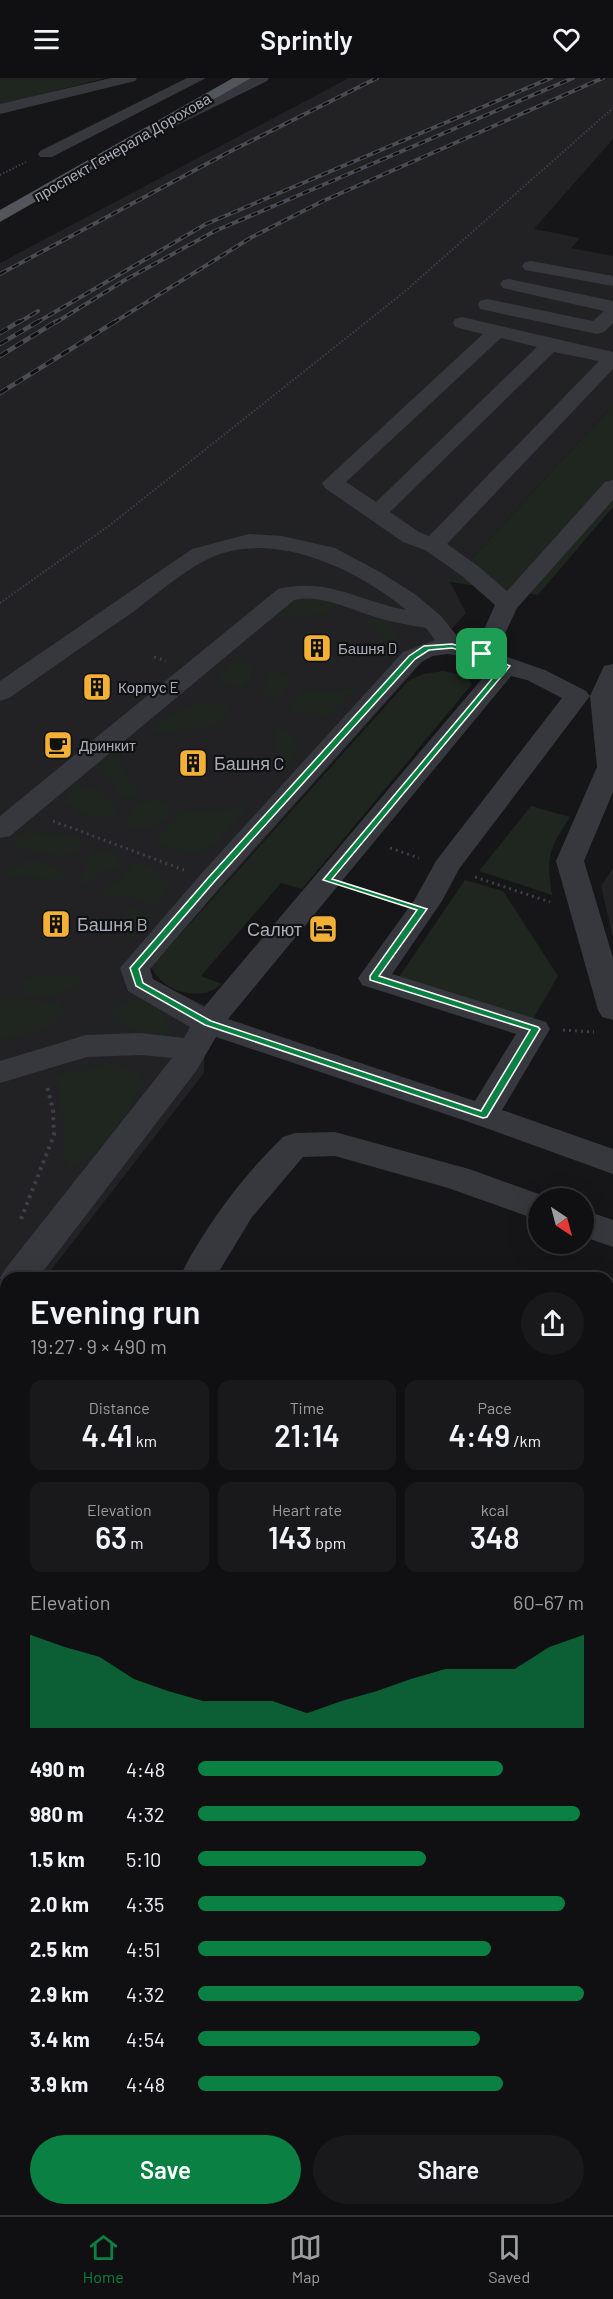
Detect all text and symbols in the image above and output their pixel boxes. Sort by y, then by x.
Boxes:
icon: menu [30,23,63,56]
text: Sprintly [260,23,353,55]
icon: heart [550,23,583,56]
street label: проспект Генерала Дорохова [30,89,214,205]
pin [456,628,507,679]
building icon: Башня D [301,632,333,664]
icon: arrive [465,637,498,670]
place label: Башня D [338,639,397,657]
building icon: Корпус E [81,671,113,703]
place label: Корпус E [118,678,178,696]
cafe icon: Дринкит [42,729,74,761]
place label: Дринкит [79,736,136,754]
building icon: Башня C [177,747,209,779]
place label: Башня C [214,752,284,774]
building icon: Башня B [40,908,72,940]
place label: Башня B [77,913,148,935]
hotel icon: Салют [307,913,339,945]
place label: Салют [247,918,302,940]
north arrow [528,1188,594,1254]
map controls [528,1188,594,1254]
text: Evening run [30,1291,200,1331]
button: share [521,1292,584,1355]
text: 19:27 · 9 × 490 m [30,1334,167,1358]
text: Distance [89,1398,150,1417]
text: Time [290,1398,324,1417]
text: Pace [477,1398,512,1417]
text: 4.41 [82,1417,133,1453]
text: 21:14 [274,1417,340,1453]
text: 4:49 [448,1417,510,1453]
text: km [133,1431,157,1450]
text: /km [510,1431,541,1450]
text: Elevation [87,1500,152,1519]
text: Heart rate [272,1500,342,1519]
text: kcal [481,1500,509,1519]
text: 63 [95,1519,127,1555]
text: 143 [268,1519,312,1555]
text: 348 [470,1519,519,1555]
text: m [127,1533,143,1552]
text: bpm [312,1533,346,1552]
text: Elevation [30,1590,111,1614]
text: 60–67 m [513,1590,584,1614]
text: 490 m [30,1757,85,1781]
text: 4:48 [126,1757,165,1781]
text: 980 m [30,1802,84,1826]
text: 4:32 [126,1802,165,1826]
text: 1.5 km [30,1847,85,1871]
text: 5:10 [126,1847,161,1871]
text: 2.0 km [30,1892,89,1916]
text: 4:35 [126,1892,164,1916]
text: 2.5 km [30,1937,89,1961]
text: 4:51 [126,1937,161,1961]
text: 2.9 km [30,1982,89,2006]
text: 4:32 [126,1982,165,2006]
text: 3.4 km [30,2027,90,2051]
text: 4:54 [126,2027,165,2051]
text: 3.9 km [30,2072,88,2096]
text: 4:48 [126,2072,165,2096]
button: Save [30,2135,301,2204]
button: Share [313,2135,584,2204]
tab: Home [83,2231,124,2286]
tab: Map [289,2231,322,2286]
tab: Saved [488,2231,530,2286]

